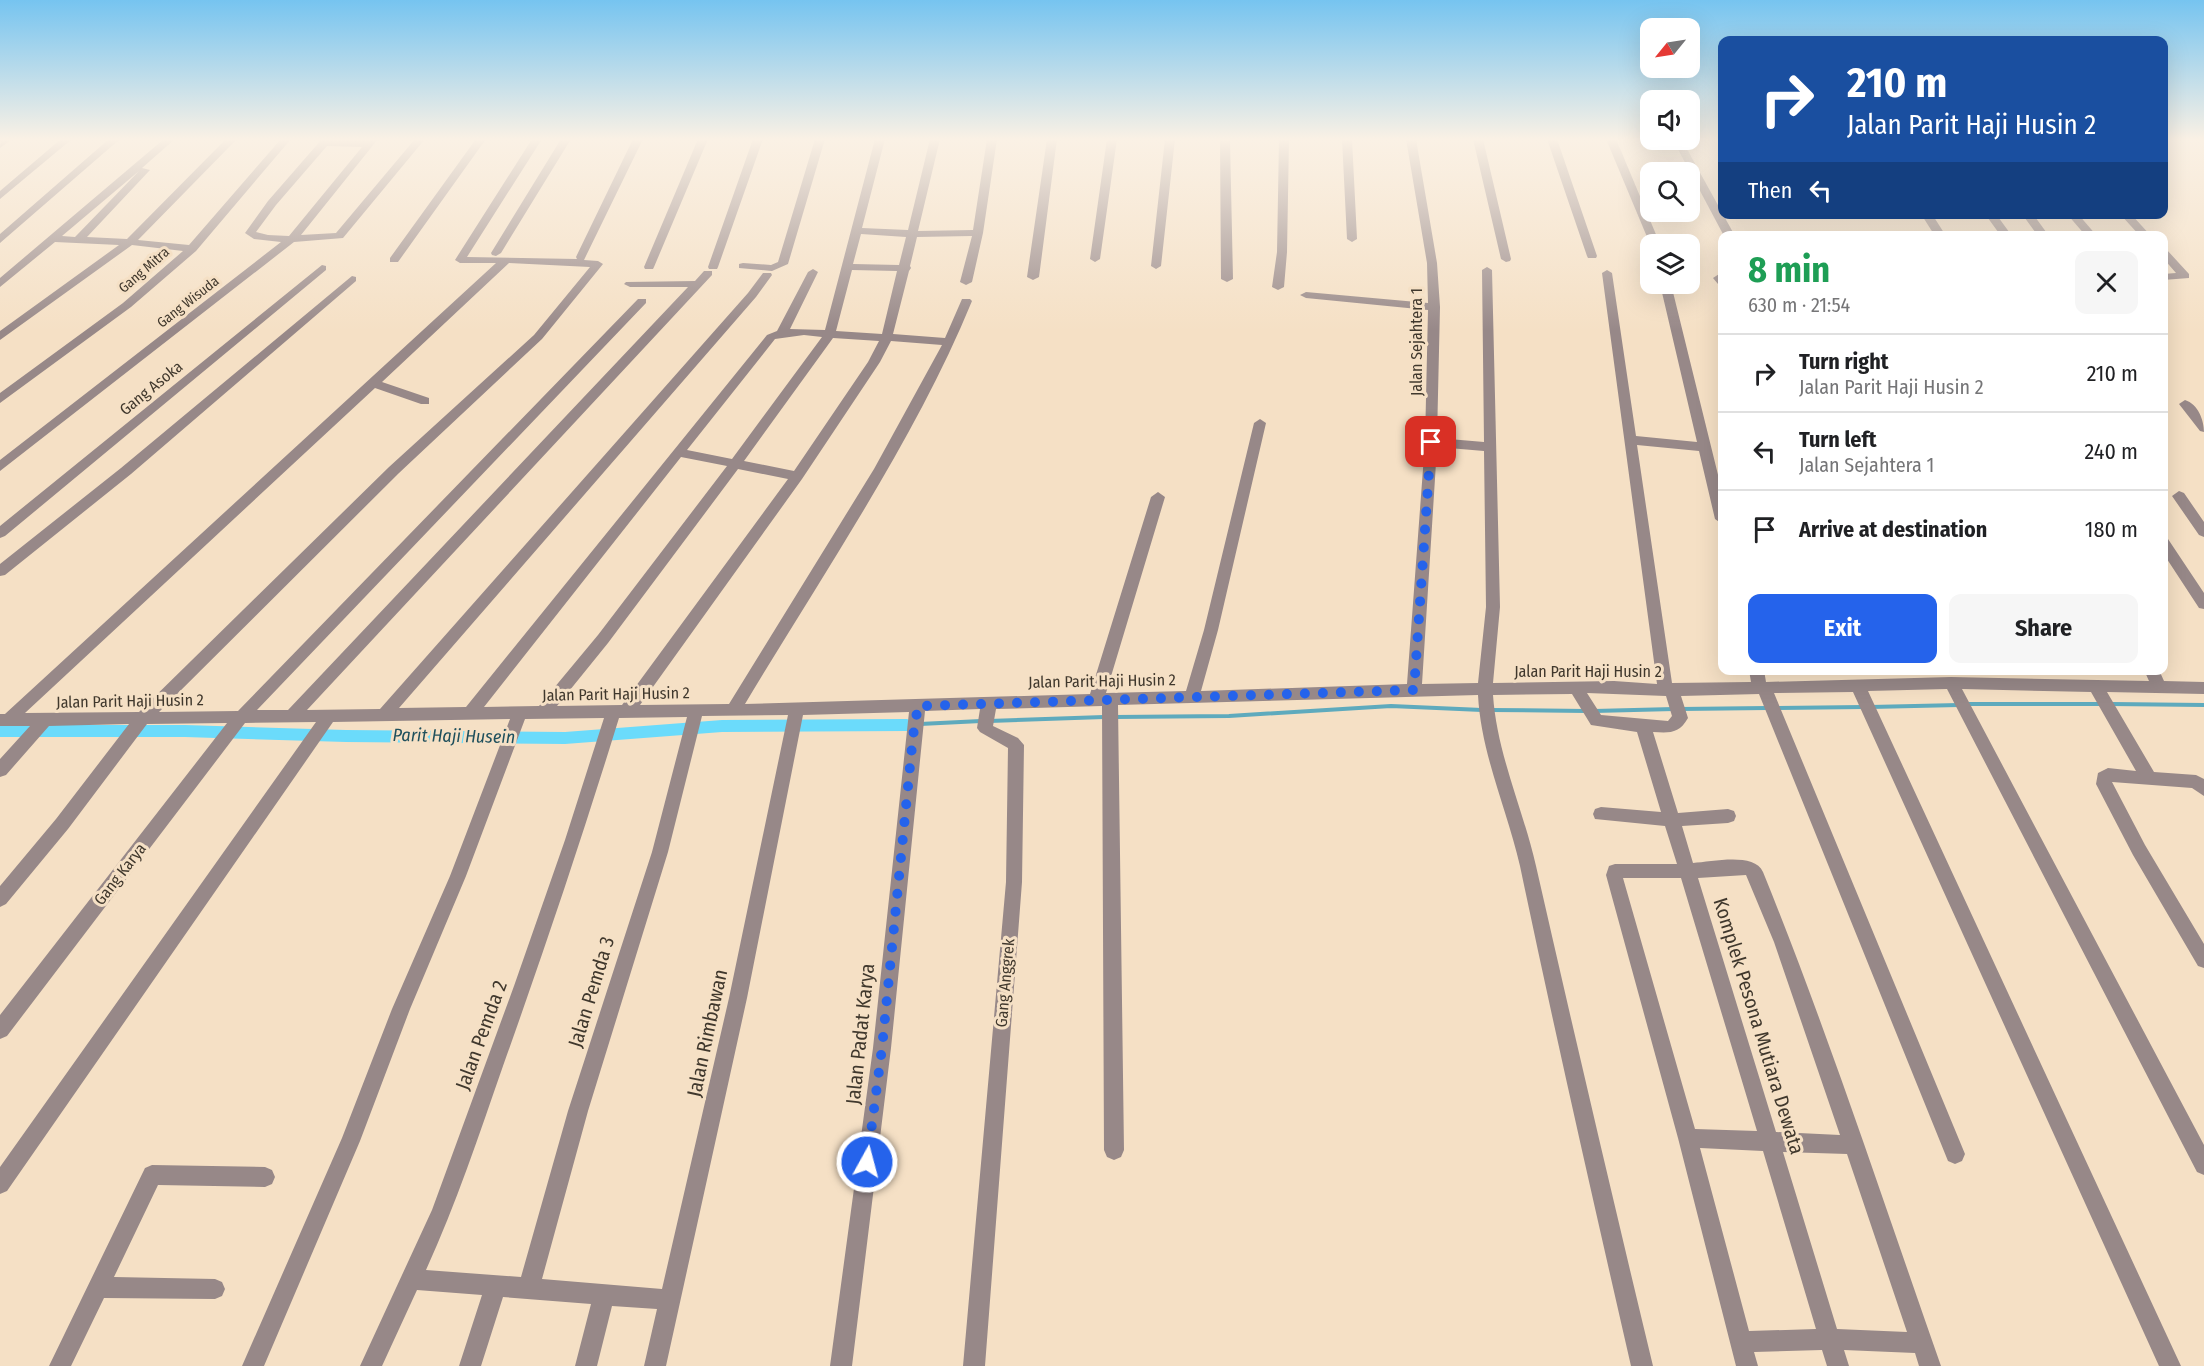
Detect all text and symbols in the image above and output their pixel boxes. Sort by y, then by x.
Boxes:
north arrow [1640,18,1700,78]
map controls [1640,18,1700,294]
text: 210 m [1847,58,1947,108]
icon: right [1748,60,1826,138]
button: sound [1640,90,1700,150]
text: Jalan Parit Haji Husin 2 [1847,109,2096,141]
button: search [1640,162,1700,222]
icon: left [1804,174,1837,207]
text: Then [1748,177,1792,204]
button: layers [1640,234,1700,294]
street label: Gang Mitra [115,243,173,297]
text: 8 min [1748,248,1830,292]
button: close [2075,251,2138,314]
street label: Gang Wisuda [154,272,222,331]
street label: Jalan Sejahtera 1 [1407,288,1426,396]
text: 630 m · 21:54 [1748,293,1850,317]
text: Turn right [1799,348,1888,375]
street label: Gang Asoka [116,357,186,419]
icon: right [1748,357,1781,390]
text: 210 m [2087,360,2138,387]
text: Jalan Parit Haji Husin 2 [1799,375,1983,399]
pin [1405,416,1456,467]
icon: arrive [1414,425,1447,458]
text: Turn left [1799,426,1877,453]
icon: left [1748,435,1781,468]
text: 240 m [2085,438,2138,465]
text: Jalan Sejahtera 1 [1799,453,1934,477]
icon: arrive [1748,513,1781,546]
text: Arrive at destination [1799,516,1987,543]
text: 180 m [2085,516,2138,543]
button: Exit [1748,594,1937,663]
button: Share [1949,594,2138,663]
street label: Jalan Parit Haji Husin 2 [1514,662,1662,681]
street label: Jalan Parit Haji Husin 2 [1028,670,1176,692]
street label: Jalan Parit Haji Husin 2 [542,683,690,705]
street label: Jalan Parit Haji Husin 2 [56,690,204,712]
water label: Parit Haji Husein [393,724,515,748]
street label: Gang Karya [90,839,150,909]
street label: Komplek Pesona Mutiara Dewata [1708,895,1810,1157]
street label: Jalan Pemda 3 [563,934,619,1050]
street label: Gang Anggrek [992,937,1018,1028]
street label: Jalan Padat Karya [841,962,879,1106]
street label: Jalan Rimbawan [682,967,732,1099]
street label: Jalan Pemda 2 [450,977,512,1093]
position arrow [835,1130,899,1194]

